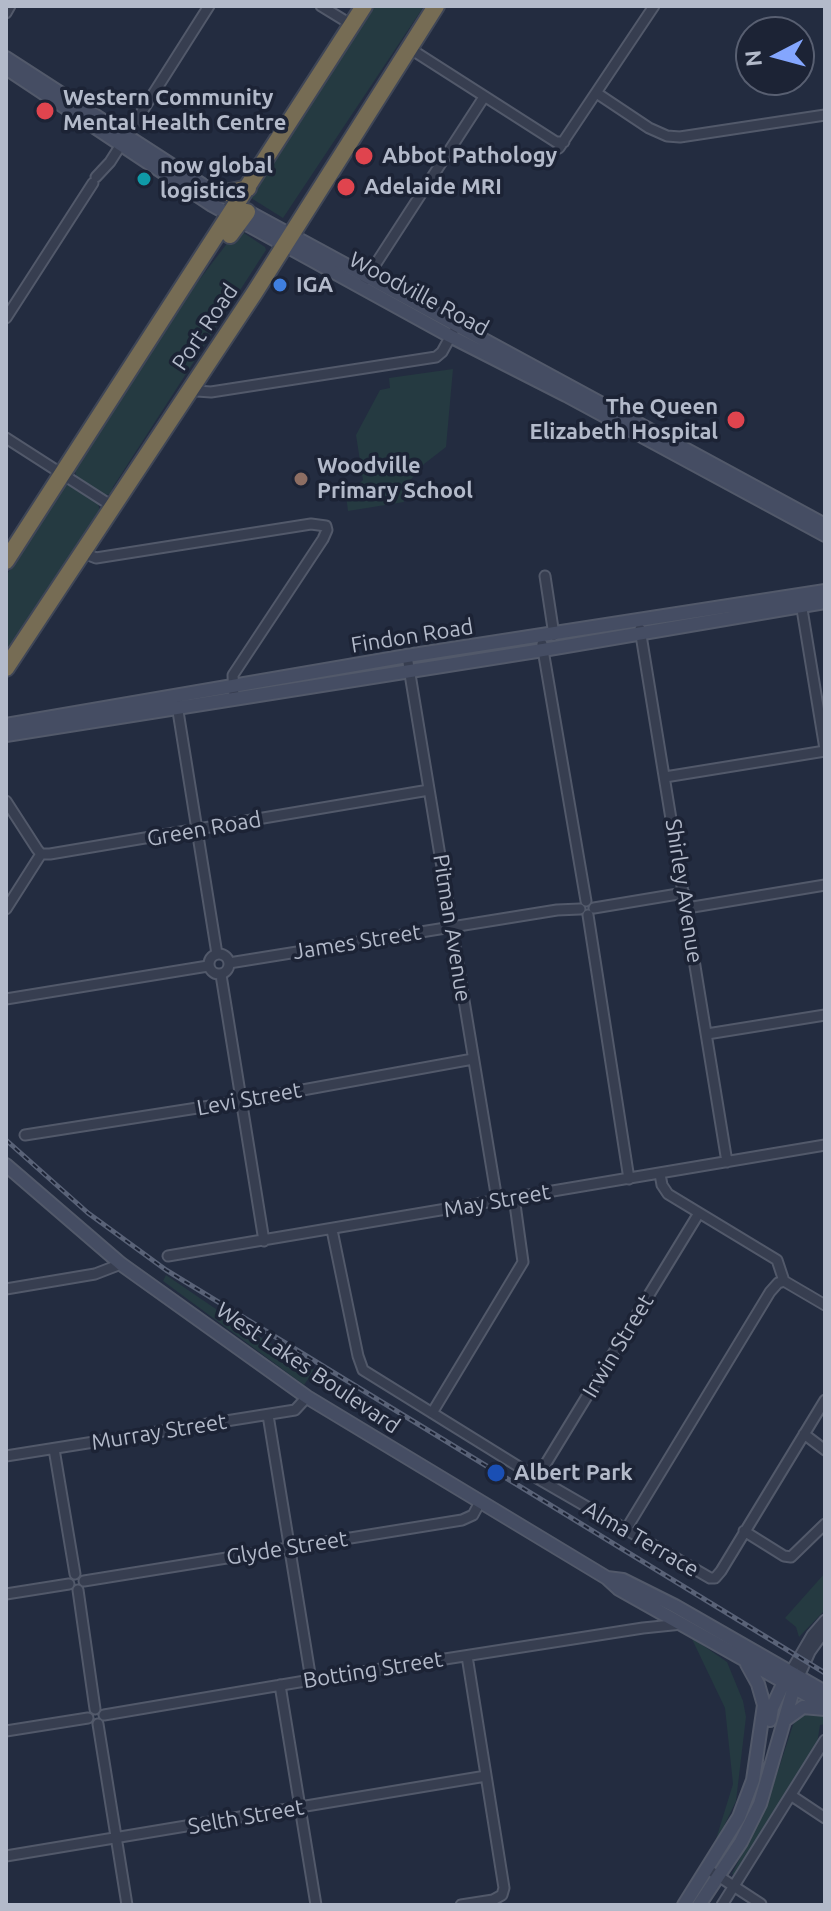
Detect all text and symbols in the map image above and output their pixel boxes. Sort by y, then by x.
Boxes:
north arrow [735,16,815,96]
text: N [739,49,766,68]
place label: Western Community Mental Health Centre [63,85,286,136]
marker: Western Community Mental Health Centre [34,100,56,122]
place label: Abbot Pathology [382,143,557,169]
marker: Abbot Pathology [353,145,375,167]
place label: now global logistics [160,153,273,204]
marker: now global logistics [135,170,153,188]
place label: Adelaide MRI [364,174,502,200]
marker: Adelaide MRI [335,176,357,198]
street label: Woodville Road [345,246,493,342]
place label: IGA [296,272,333,298]
marker: IGA [271,276,289,294]
street label: Port Road [167,279,243,375]
place label: The Queen Elizabeth Hospital [530,394,718,446]
marker: The Queen Elizabeth Hospital [725,409,747,431]
place label: Woodville Primary School [317,453,473,504]
marker: Woodville Primary School [292,470,310,488]
street label: Findon Road [349,613,475,659]
street label: Green Road [145,806,263,852]
street label: Shirley Avenue [660,817,708,965]
street label: Pitman Avenue [427,852,477,1004]
street label: James Street [291,919,423,965]
street label: Levi Street [195,1077,303,1121]
street label: May Street [442,1179,552,1223]
street label: Irwin Street [577,1290,659,1402]
street label: West Lakes Boulevard [211,1297,405,1439]
street label: Murray Street [89,1408,229,1456]
place label: Albert Park [514,1460,633,1486]
marker: Albert Park [485,1462,507,1484]
street label: Alma Terrace [579,1495,703,1583]
street label: Glyde Street [225,1525,349,1571]
street label: Botting Street [301,1646,445,1694]
street label: Selth Street [186,1794,306,1840]

